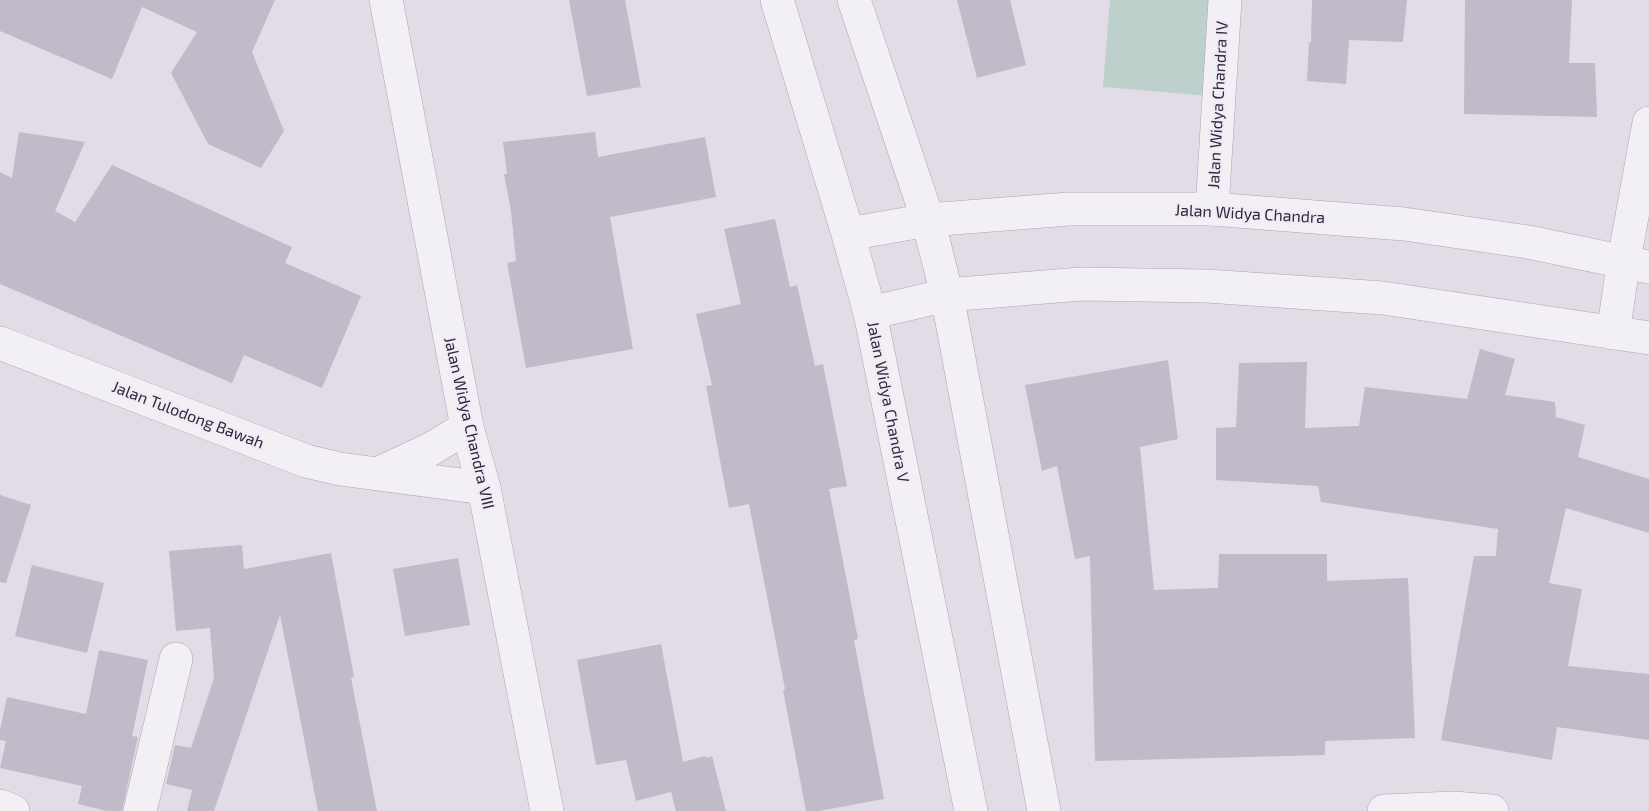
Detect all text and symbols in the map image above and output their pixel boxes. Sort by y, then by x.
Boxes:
street label: Jalan Widya Chandra IV [1204,21,1232,189]
street label: Jalan Widya Chandra [1174,200,1326,228]
street label: Jalan Widya Chandra V [863,320,913,484]
street label: Jalan Widya Chandra VIII [440,335,498,511]
street label: Jalan Tulodong Bawah [109,377,267,453]

